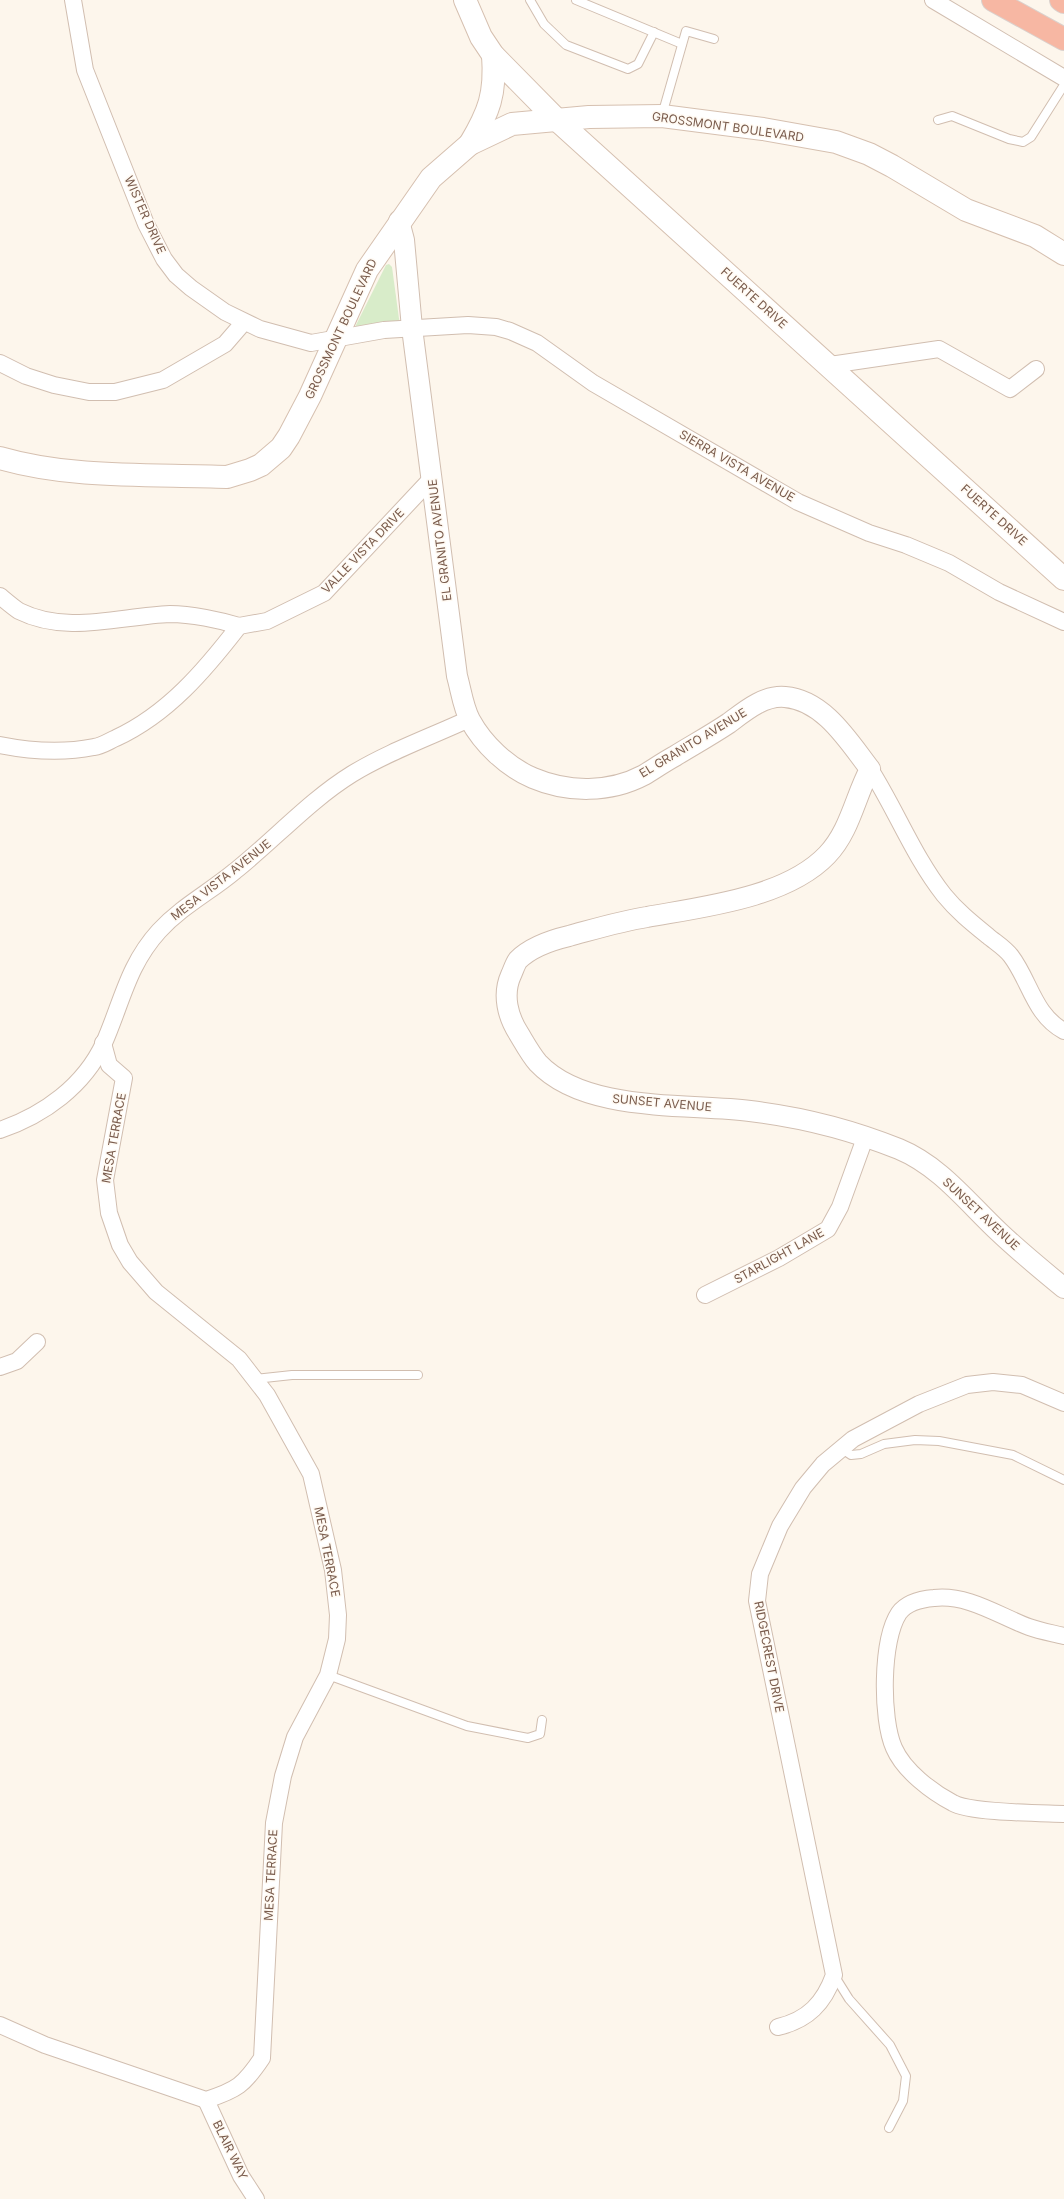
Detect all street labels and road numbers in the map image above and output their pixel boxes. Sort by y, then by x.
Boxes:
street label: GROSSMONT BOULEVARD [651,108,805,145]
street label: WISTER DRIVE [122,173,169,256]
street label: GROSSMONT BOULEVARD [301,256,380,402]
street label: FUERTE DRIVE [718,264,791,331]
street label: SIERRA VISTA AVENUE [677,426,798,505]
street label: EL GRANITO AVENUE [425,478,454,602]
street label: FUERTE DRIVE [958,481,1031,548]
street label: VALLE VISTA DRIVE [318,505,407,596]
street label: EL GRANITO AVENUE [636,705,749,781]
street label: MESA VISTA AVENUE [168,836,274,923]
street label: MESA TERRACE [98,1091,129,1184]
street label: SUNSET AVENUE [612,1091,712,1114]
street label: SUNSET AVENUE [940,1174,1023,1253]
street label: STARLIGHT LANE [731,1225,826,1287]
street label: MESA TERRACE [311,1505,344,1598]
street label: RIDGECREST DRIVE [751,1600,788,1714]
street label: MESA TERRACE [261,1829,280,1921]
street label: BLAIR WAY [210,2118,251,2182]

